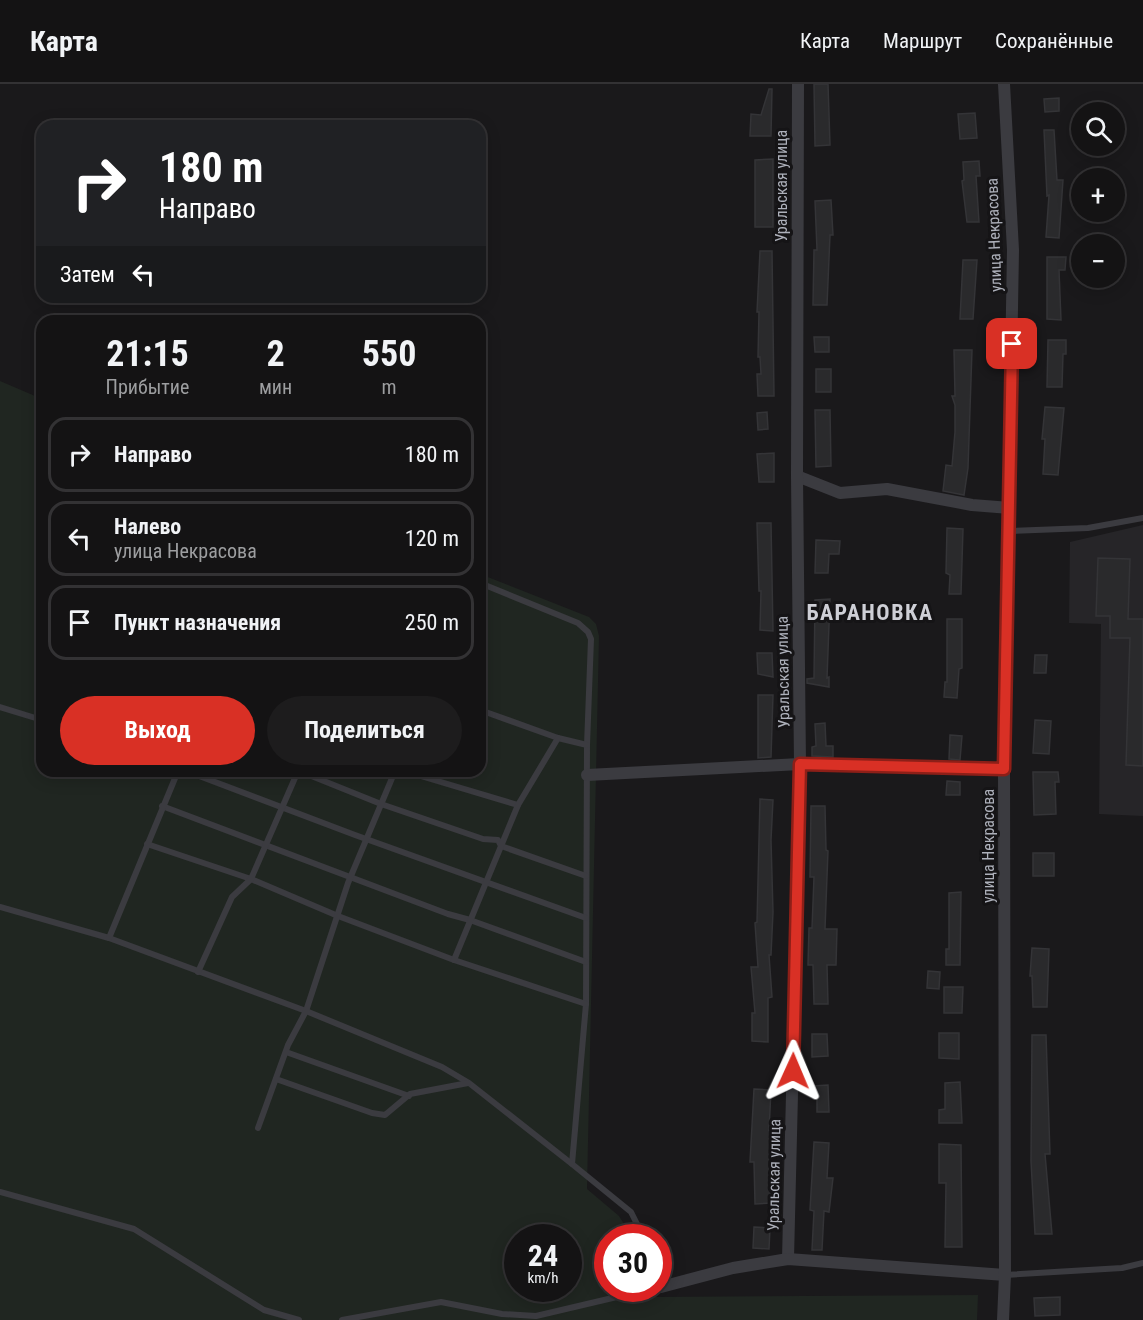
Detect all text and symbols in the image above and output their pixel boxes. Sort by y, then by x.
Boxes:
text: Карта [30,25,98,58]
text: Карта [800,29,850,53]
text: Маршрут [883,29,962,53]
text: Сохранённые [995,29,1113,53]
map controls [1071,102,1125,288]
button: search [1071,102,1125,156]
street label: Уральская улица [772,130,791,242]
text: 180 m [159,143,264,192]
icon: right [60,144,138,222]
button: + [1071,168,1125,222]
street label: улица Некрасова [983,178,1005,292]
text: Направо [159,193,256,225]
button: − [1071,234,1125,288]
icon: left [127,258,160,291]
text: Затем [60,262,115,287]
pin [986,318,1037,369]
icon: arrive [995,327,1028,360]
text: 21:15 [106,333,189,375]
text: 2 [266,333,285,375]
text: 550 [362,333,416,375]
text: Прибытие [106,375,189,399]
text: мин [259,375,292,399]
text: m [382,375,397,399]
icon: right [63,438,96,471]
text: Направо [114,442,192,467]
text: 180 m [405,442,459,467]
text: Налево [114,514,181,539]
icon: left [63,522,96,555]
text: 120 m [405,526,459,551]
text: улица Некрасова [114,539,257,563]
district label: БАРАНОВКА [806,600,934,625]
icon: arrive [63,606,96,639]
text: Пункт назначения [114,610,281,635]
text: 250 m [405,610,459,635]
street label: Уральская улица [773,616,793,728]
button: Выход [60,696,255,765]
button: Поделиться [267,696,462,765]
street label: улица Некрасова [979,789,998,903]
position arrow [761,1039,825,1103]
street label: Уральская улица [764,1119,784,1231]
speed limit sign: 30 [594,1224,672,1302]
text: 24 [528,1238,558,1273]
text: km/h [528,1269,558,1287]

